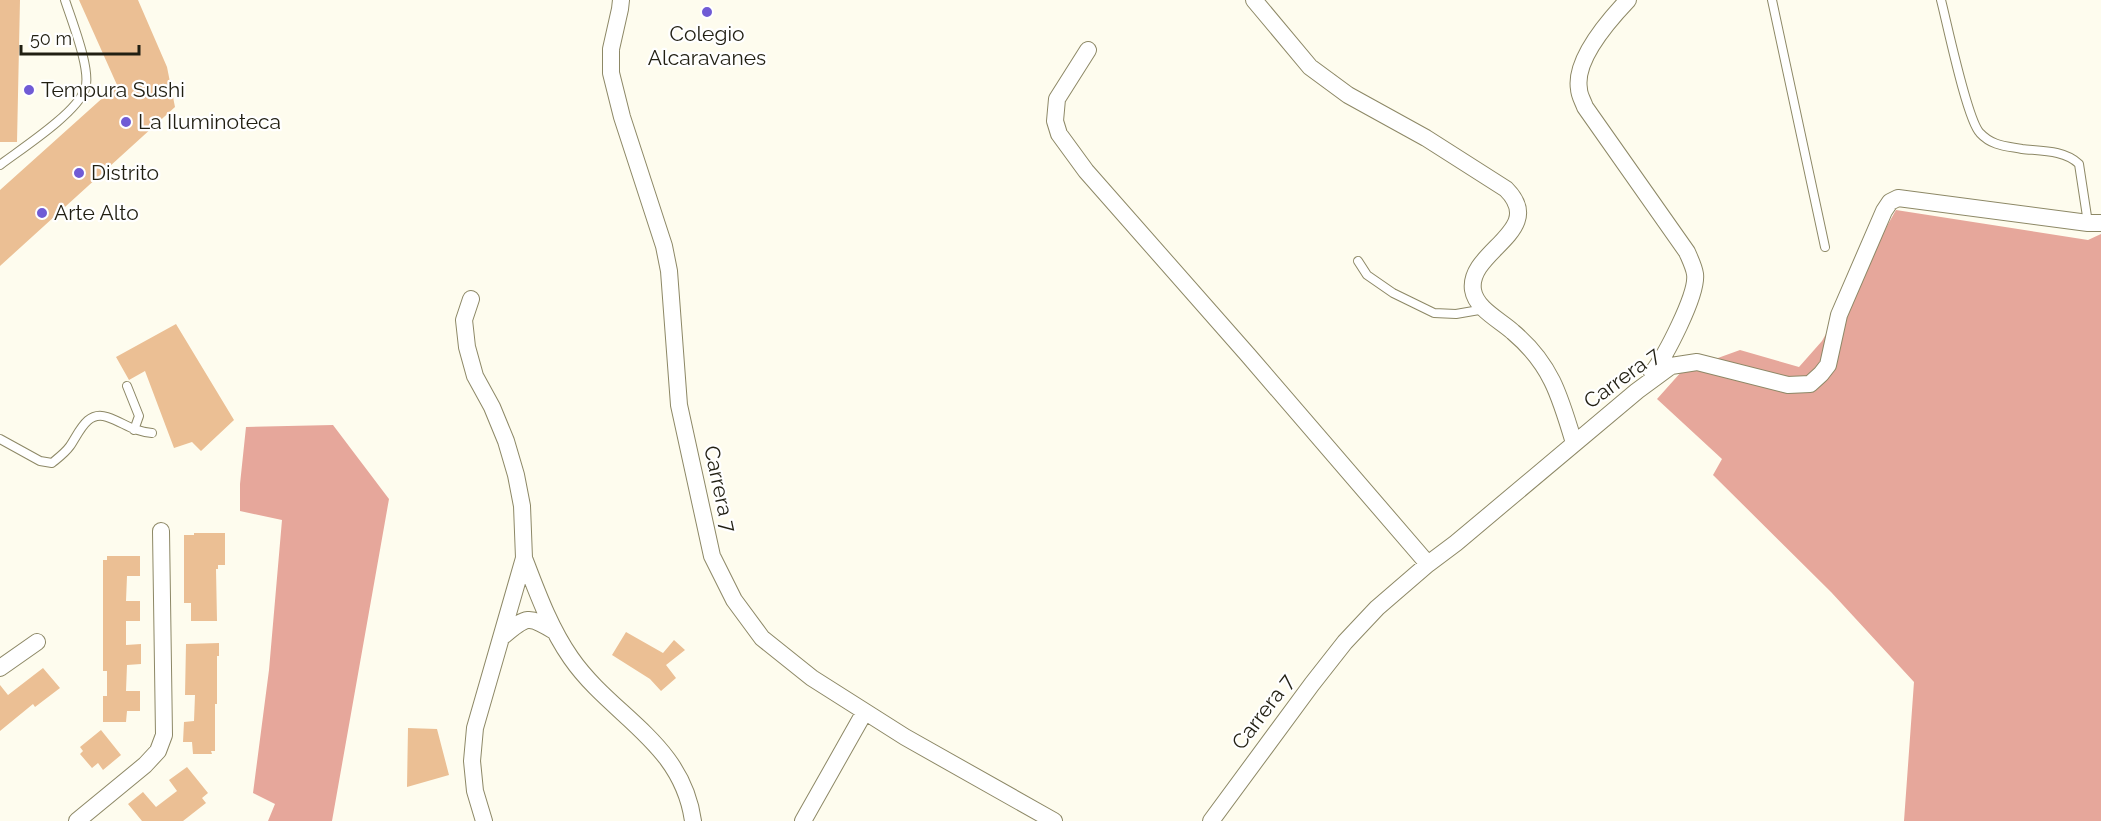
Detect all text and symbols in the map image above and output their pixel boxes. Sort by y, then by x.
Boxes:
marker: Colegio Alcaravanes [700,5,714,19]
scale bar [21,18,140,56]
place label: Colegio Alcaravanes [648,21,766,70]
text: 50 m [30,28,72,49]
place label: Tempura Sushi [41,77,185,102]
marker: Tempura Sushi [22,83,36,97]
place label: La Iluminoteca [138,109,281,134]
marker: La Iluminoteca [119,115,133,129]
place label: Distrito [91,160,159,185]
marker: Distrito [72,166,86,180]
place label: Arte Alto [54,200,139,225]
marker: Arte Alto [35,206,49,220]
street label: Carrera 7 [1579,341,1665,414]
street label: Carrera 7 [699,443,742,535]
street label: Carrera 7 [1226,668,1300,754]

